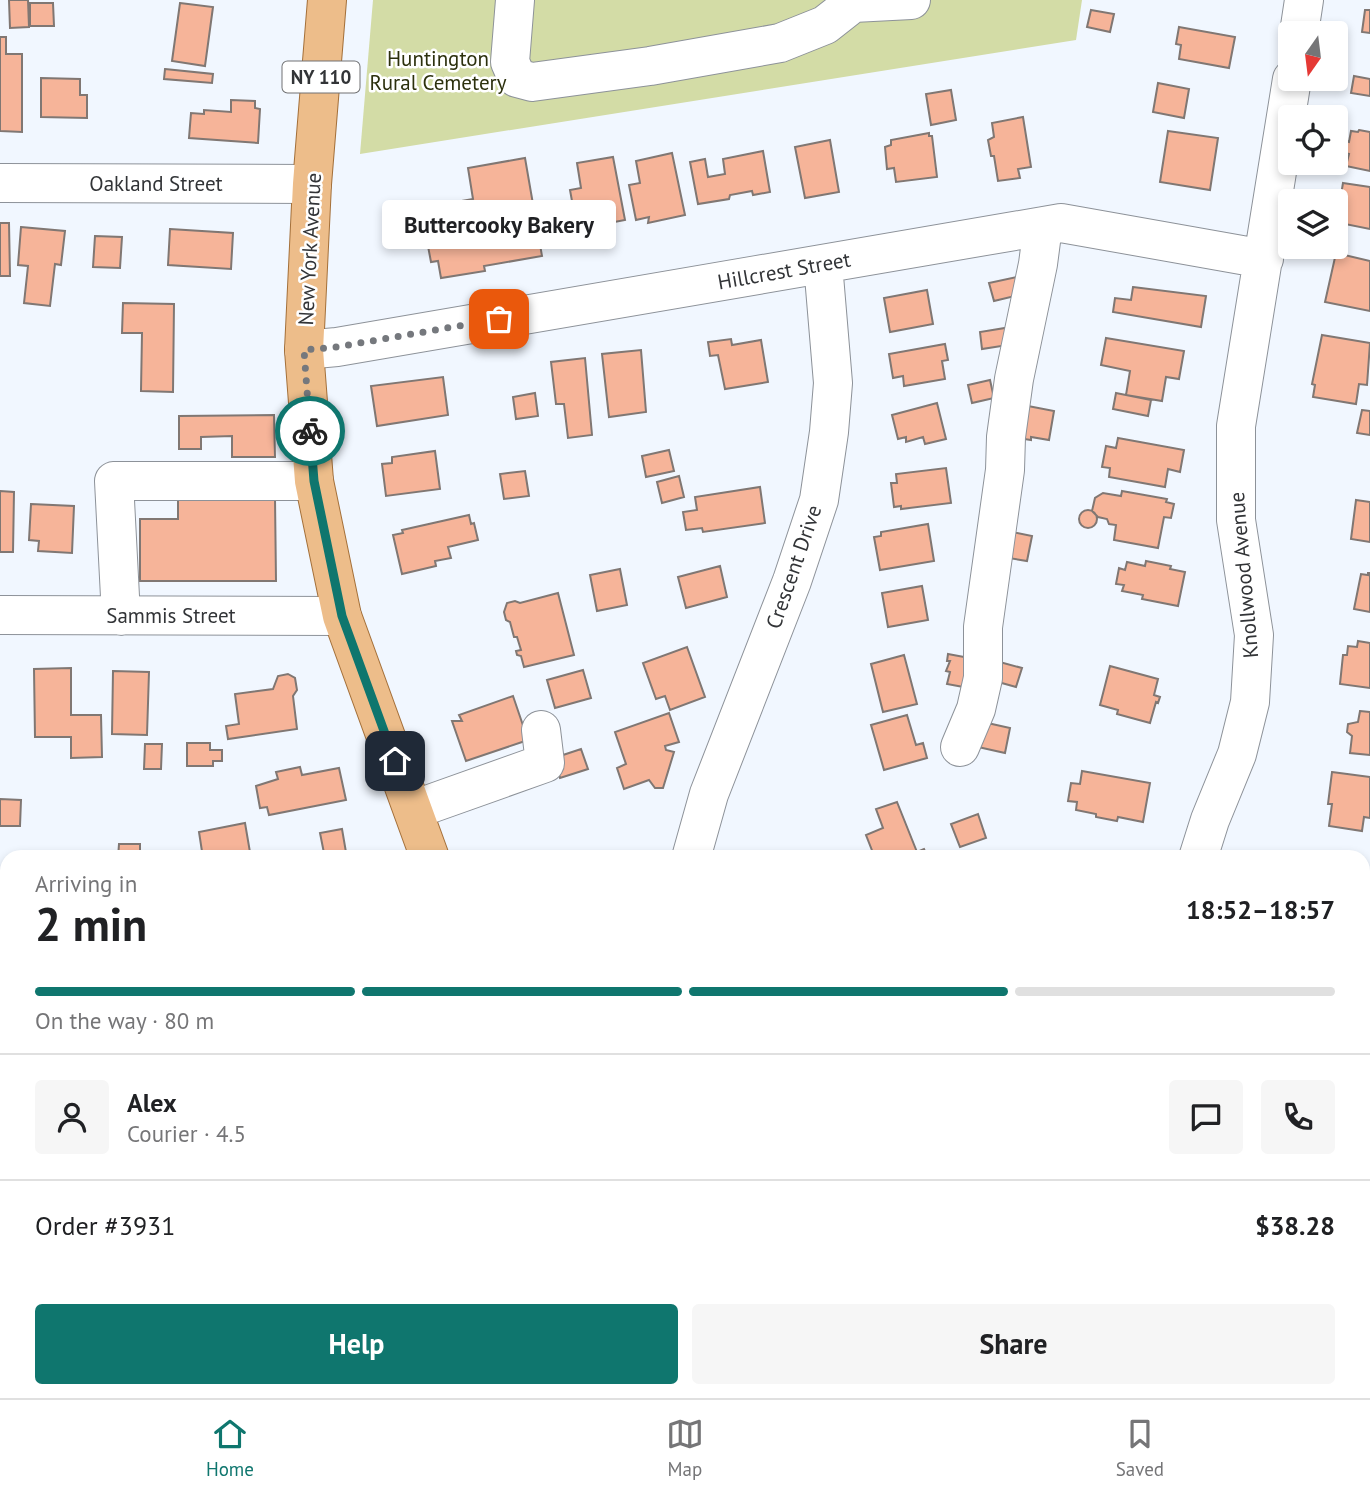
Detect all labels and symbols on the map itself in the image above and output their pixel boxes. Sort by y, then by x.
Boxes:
north arrow [1278,21,1348,91]
park label: Huntington Rural Cemetery [369,45,507,96]
road number: NY 110 [282,61,360,92]
street label: Oakland Street [89,170,223,197]
street label: New York Avenue [292,172,327,326]
callout: Buttercooky Bakery [382,200,616,249]
street label: Hillcrest Street [715,246,852,295]
pin [469,289,529,349]
courier [275,396,345,466]
street label: Knollwood Avenue [1223,491,1264,659]
street label: Crescent Drive [760,501,827,632]
street label: Sammis Street [106,602,236,629]
pin [365,731,425,791]

